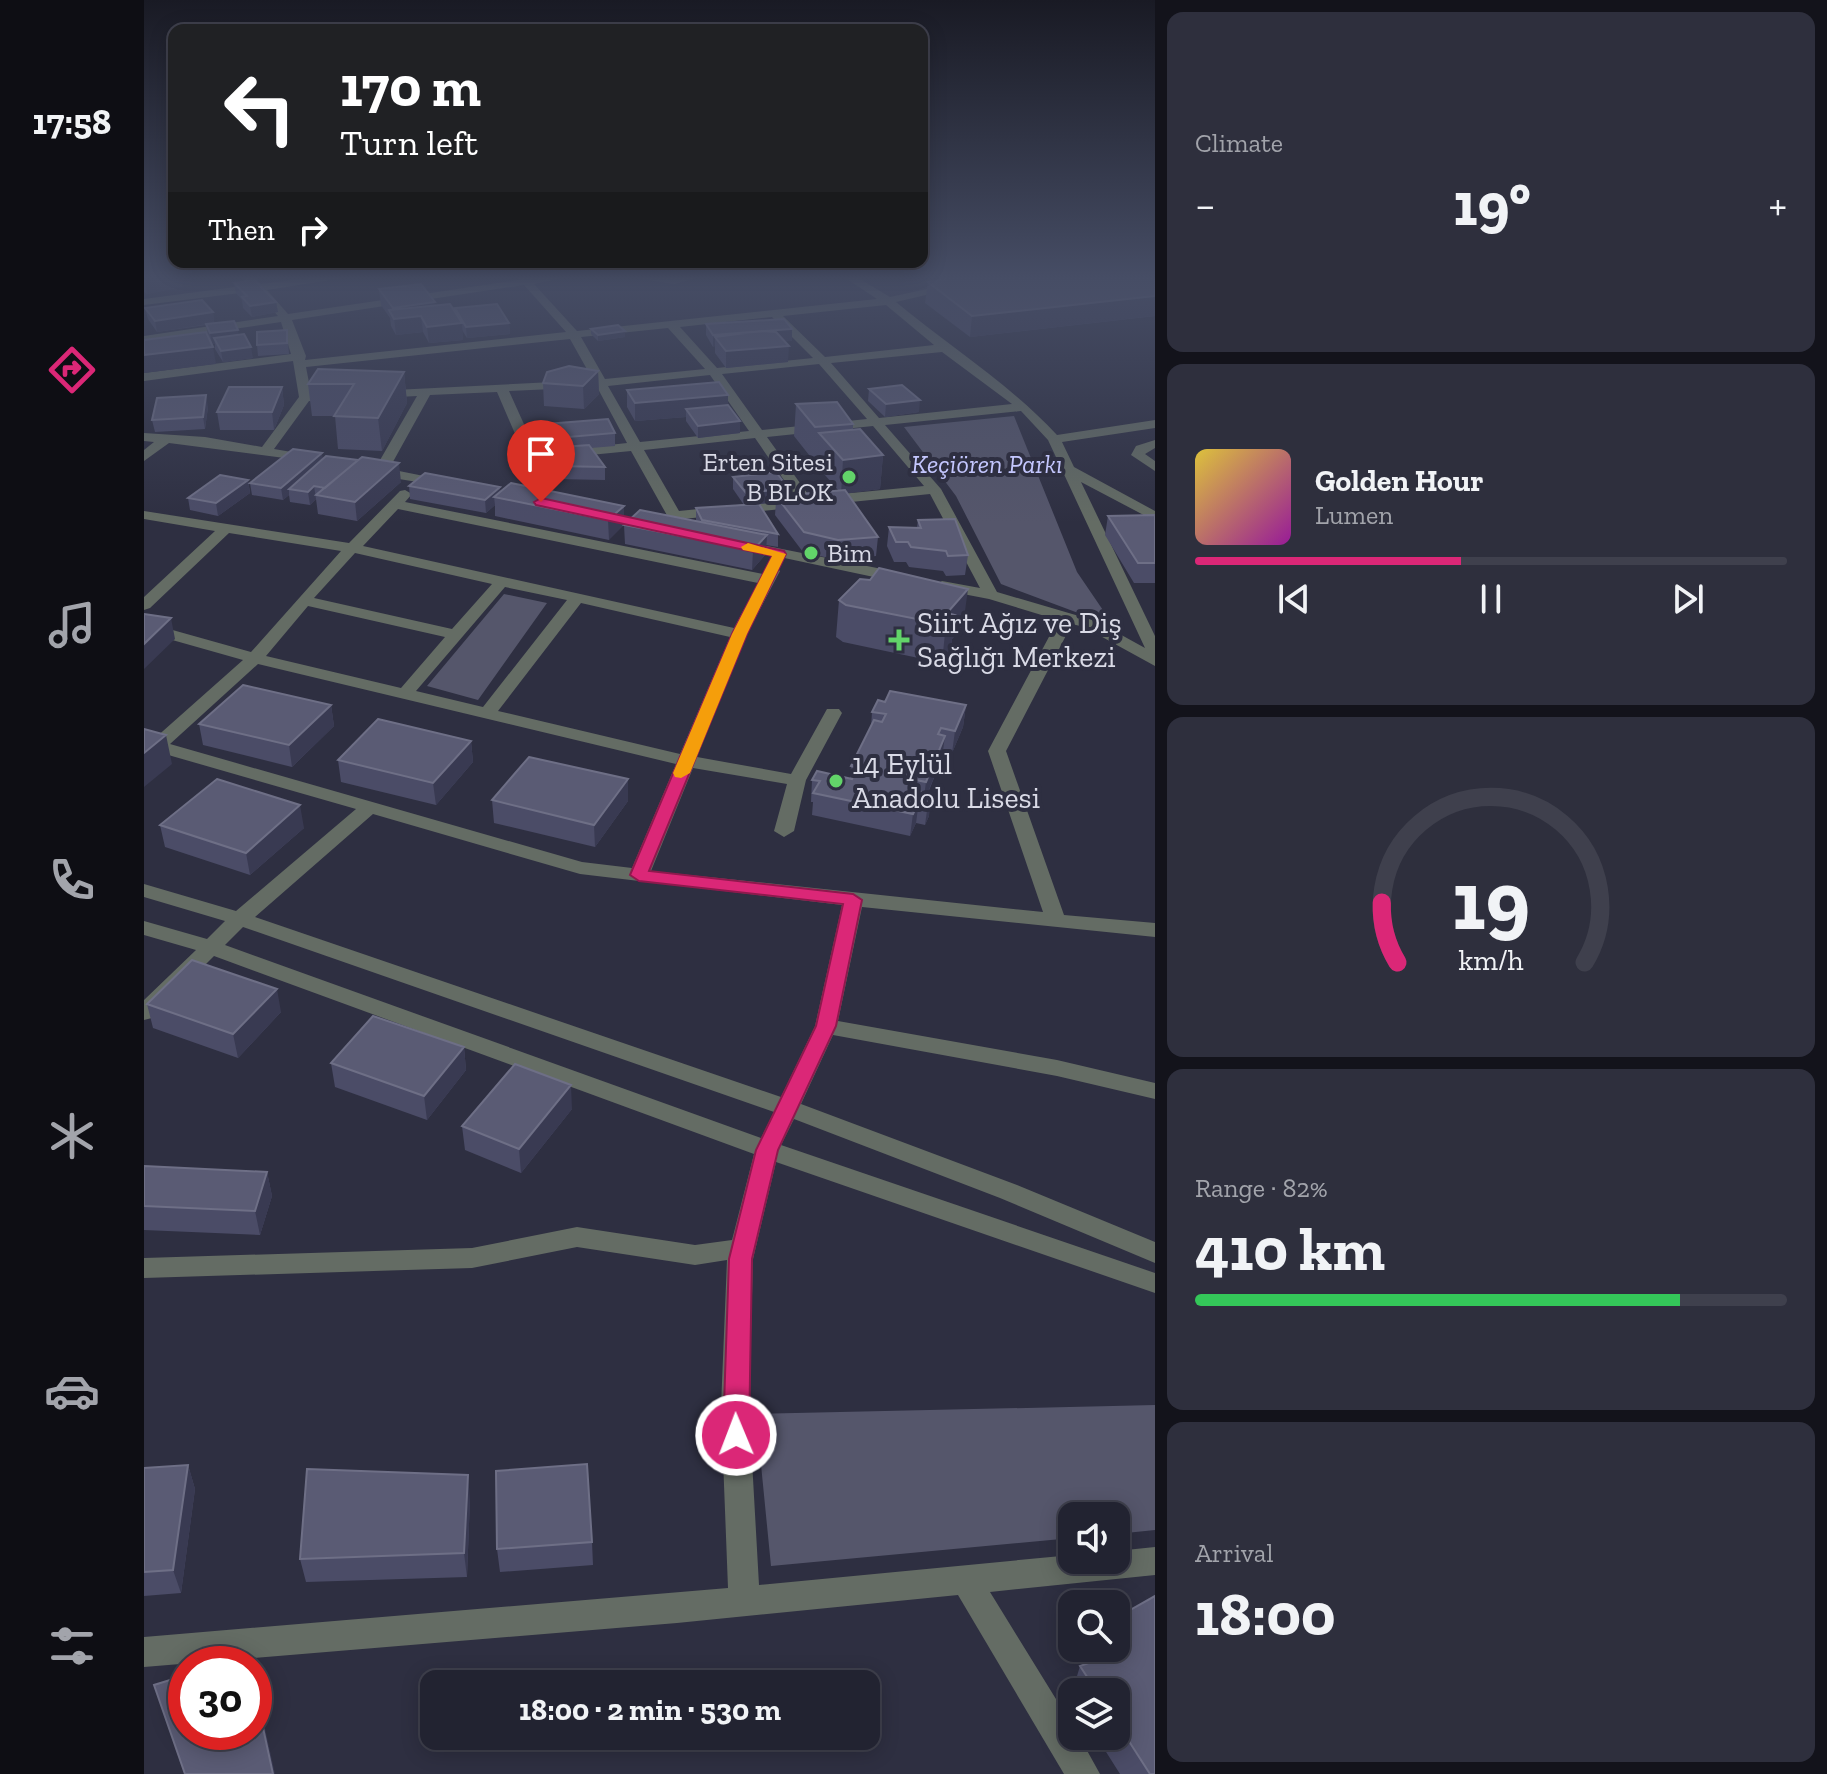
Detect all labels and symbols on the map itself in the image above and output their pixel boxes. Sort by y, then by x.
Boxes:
pin [507,420,575,502]
place label: Erten Sitesi B BLOK [702,446,833,508]
park label: Keçiören Parkı [911,448,1063,480]
marker: Erten Sitesi B BLOK [840,468,858,486]
place label: Bim [827,537,873,569]
marker: Bim [802,544,820,562]
place label: Siirt Ağız ve Diş Sağlığı Merkezi [917,605,1122,675]
marker: Siirt Ağız ve Diş Sağlığı Merkezi [888,629,910,651]
place label: 14 Eylül Anadolu Lisesi [852,746,1040,816]
marker: 14 Eylül Anadolu Lisesi [827,772,845,790]
position arrow [694,1393,778,1477]
speed limit sign: 30 [168,1646,272,1750]

